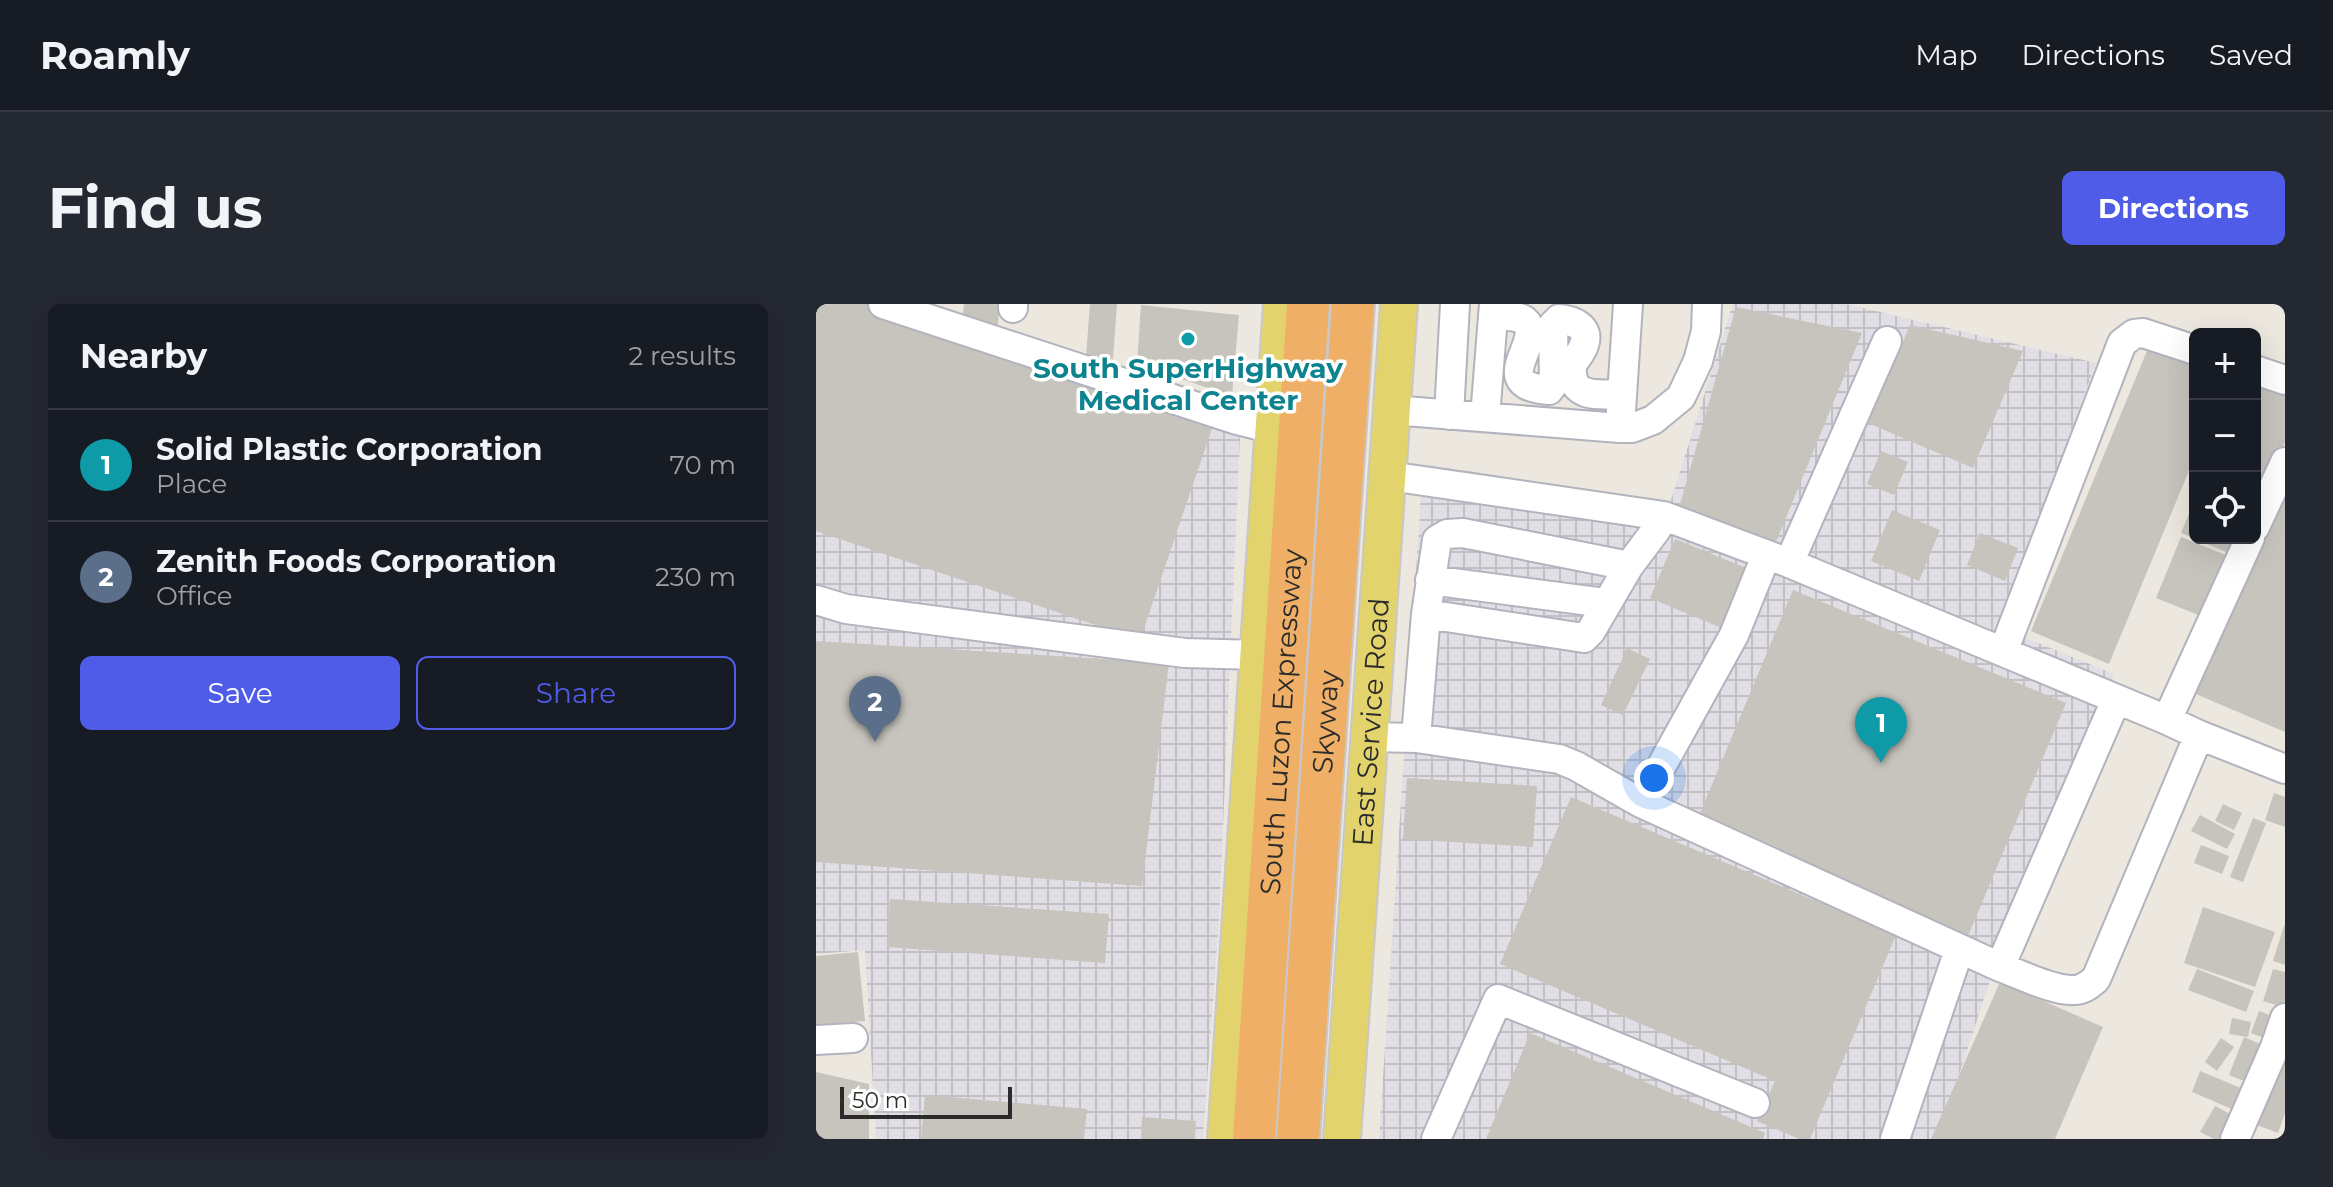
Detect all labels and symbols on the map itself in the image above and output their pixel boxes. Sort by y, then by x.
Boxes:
marker: South SuperHighway Medical Center [1179,330,1197,348]
place label: South SuperHighway Medical Center [1033,351,1343,417]
street label: South Luzon Expressway [1253,547,1309,896]
street label: East Service Road [1345,597,1396,847]
street label: Skyway [1305,668,1346,775]
pin: 2 [849,676,901,742]
pin: 1 [1855,697,1907,763]
your location [1634,758,1674,798]
scale bar [840,1083,1012,1119]

